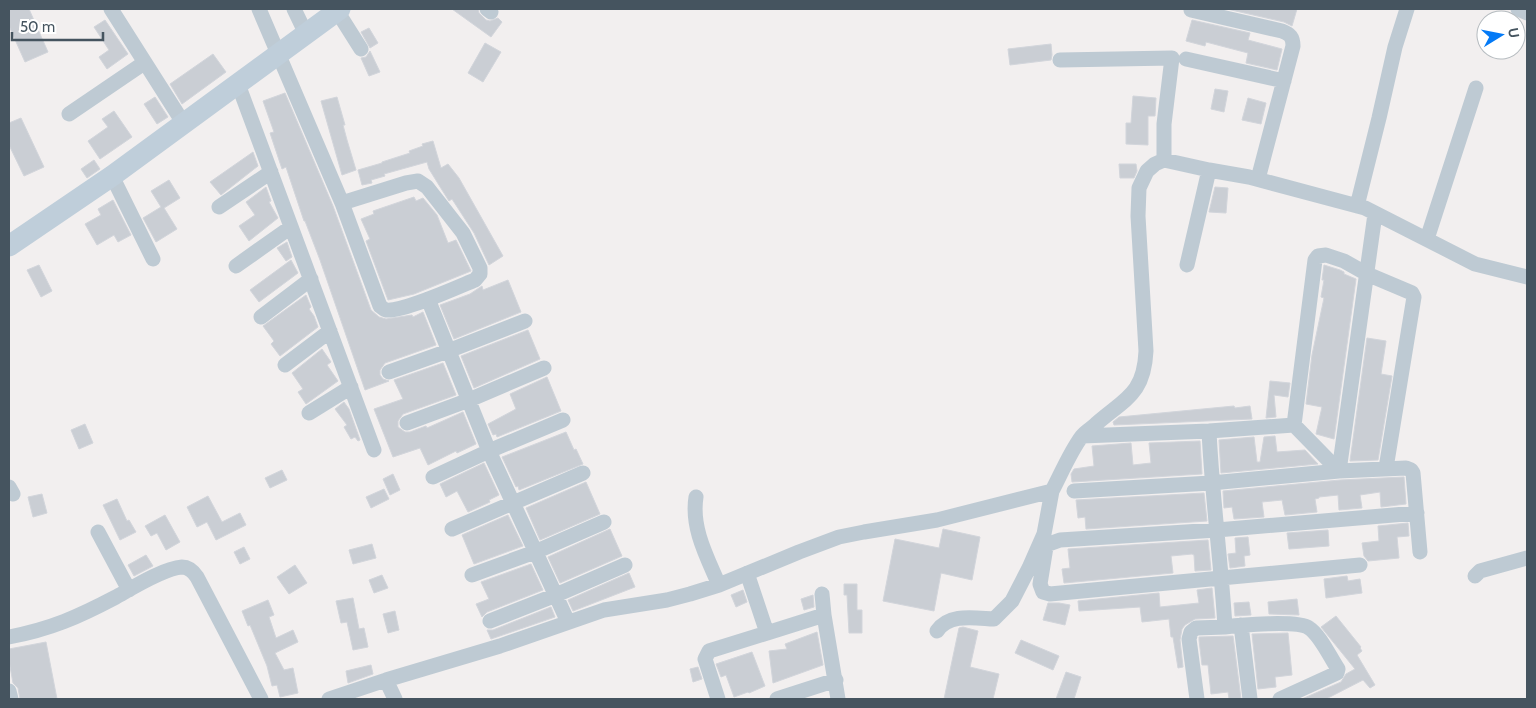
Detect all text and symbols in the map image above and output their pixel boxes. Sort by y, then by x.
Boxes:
scale bar [12,10,104,42]
north arrow [1476,10,1526,60]
text: 50 m [20,18,55,36]
text: U [1504,26,1524,39]

